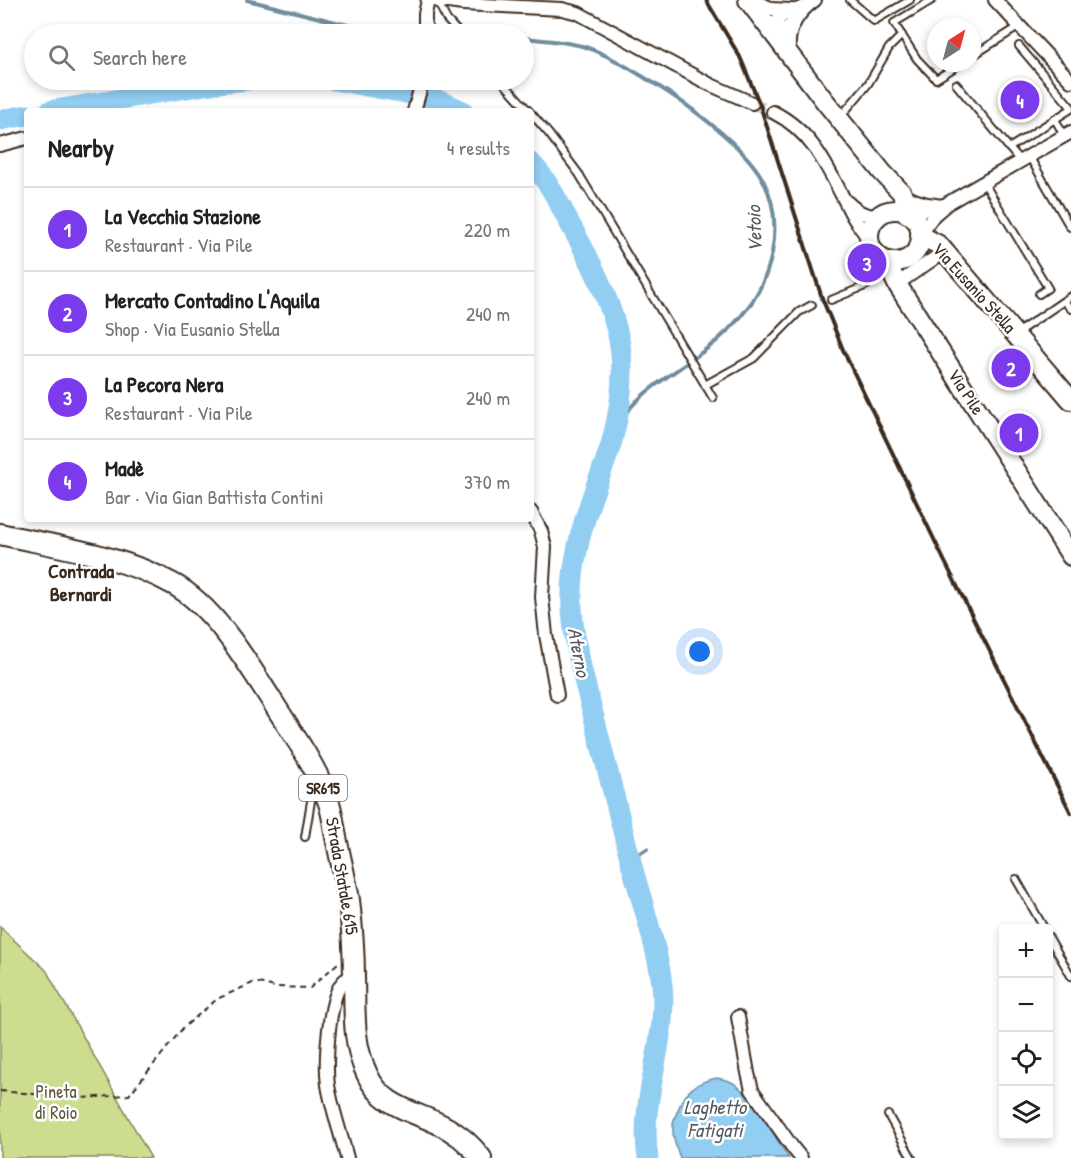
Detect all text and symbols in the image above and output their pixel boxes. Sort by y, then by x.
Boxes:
north arrow [927,18,981,72]
search box [24,24,534,90]
icon: search [45,41,78,74]
text: Search here [93,42,187,72]
pin: 4 [1000,78,1040,122]
text: Nearby [48,130,114,165]
text: 4 results [447,134,510,161]
text: La Vecchia Stazione [105,201,261,231]
water label: Vetoio [739,203,768,253]
text: 1 [64,216,71,243]
text: 220 m [464,216,510,243]
text: Restaurant · Via Pile [105,231,253,258]
street label: Via Eusanio Stella [927,237,1022,339]
pin: 3 [848,240,886,286]
text: Mercato Contadino L'Aquila [105,285,319,315]
text: 2 [63,300,72,327]
text: 240 m [466,300,510,327]
text: Shop · Via Eusanio Stella [105,315,280,342]
pin: 2 [992,346,1030,391]
street label: Via Pile [942,364,991,420]
text: La Pecora Nera [105,369,223,399]
text: 3 [63,384,72,411]
text: 240 m [466,384,510,411]
text: Restaurant · Via Pile [105,399,253,426]
pin: 1 [1000,410,1038,456]
text: Madè [105,453,144,483]
text: 4 [64,468,71,495]
text: 370 m [464,468,510,495]
text: Bar · Via Gian Battista Contini [105,483,324,510]
district label: Contrada Bernardi [48,557,114,607]
water label: Aterno [562,625,598,681]
your location [685,637,714,666]
road number: SR615 [299,775,347,801]
street label: Strada Statale 615 [320,815,365,937]
map controls [999,924,1053,1140]
button: + [999,924,1053,978]
button: − [999,978,1053,1032]
button: locate [999,1032,1053,1086]
park label: Pineta di Roio [35,1079,77,1125]
button: layers [999,1086,1053,1140]
water label: Laghetto Fatigati [684,1093,748,1144]

